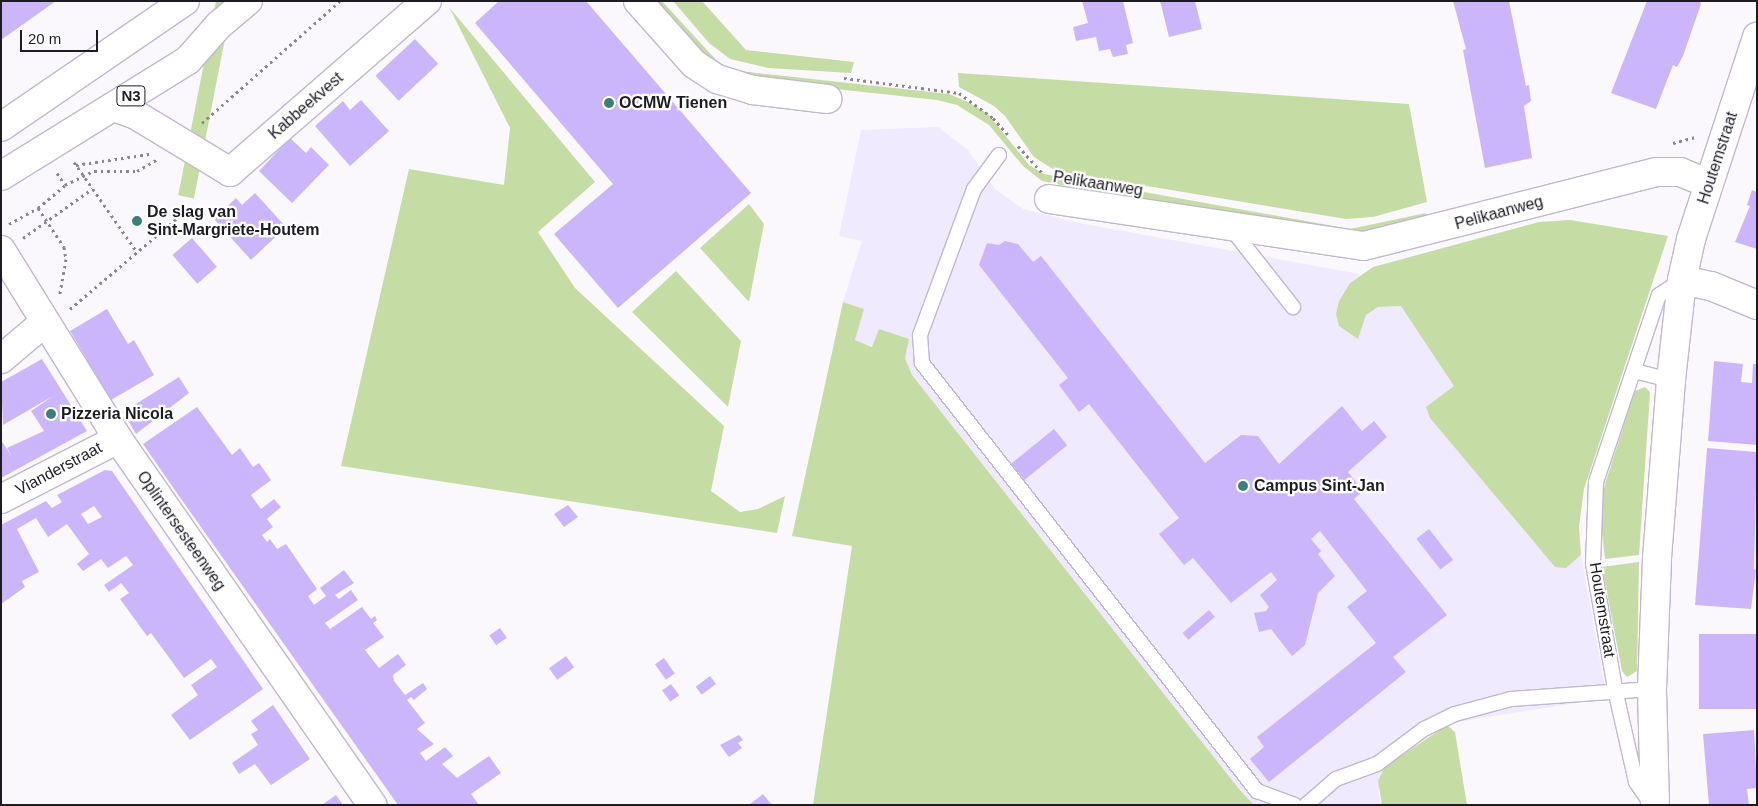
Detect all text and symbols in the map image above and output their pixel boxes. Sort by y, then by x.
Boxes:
scale bar [22,20,100,52]
text: 20 m [28,30,61,47]
street label: Kabbeekvest [265,68,347,144]
road number: N3 [116,84,146,108]
place label: OCMW Tienen [619,93,727,113]
marker: OCMW Tienen [603,97,615,109]
street label: Houtemstraat [1694,109,1742,207]
street label: Pelikaanweg [1052,167,1144,201]
street label: Pelikaanweg [1453,192,1545,234]
place label: De slag van Sint-Margriete-Houtem [147,202,319,240]
marker: De slag van Sint-Margriete-Houtem [131,215,143,227]
place label: Pizzeria Nicola [61,404,173,424]
marker: Pizzeria Nicola [45,408,57,420]
street label: Vianderstraat [13,438,105,500]
street label: Oplintersesteenweg [133,468,229,594]
place label: Campus Sint-Jan [1254,476,1385,496]
marker: Campus Sint-Jan [1236,479,1250,493]
street label: Houtemstraat [1585,561,1619,659]

